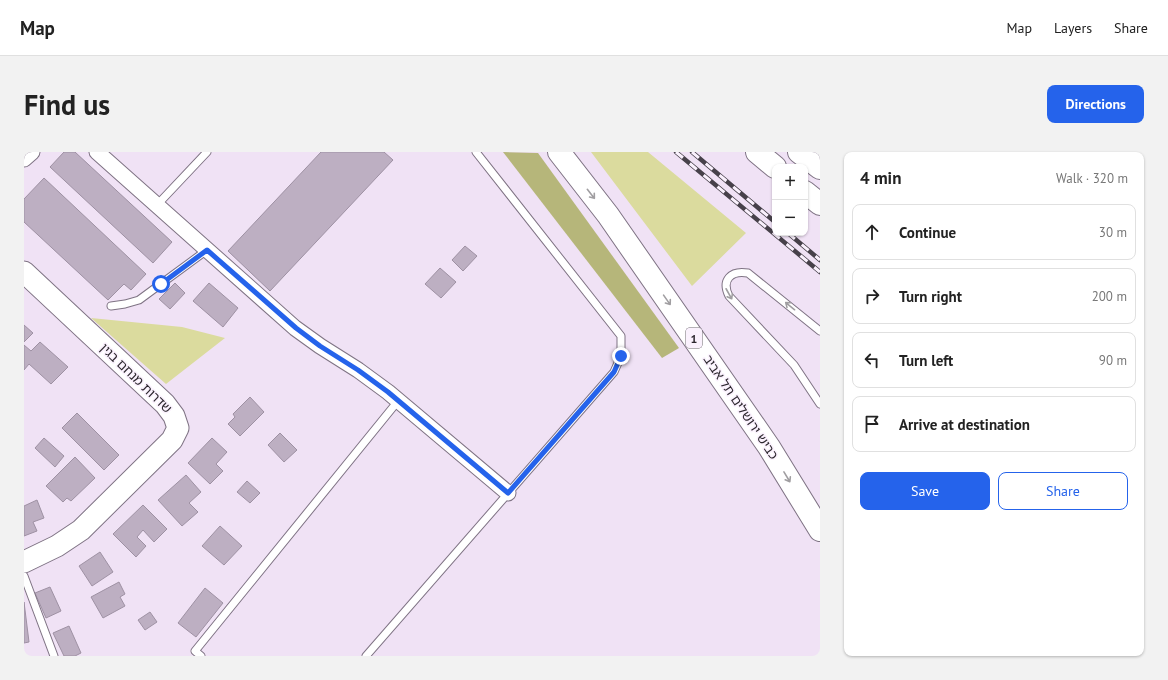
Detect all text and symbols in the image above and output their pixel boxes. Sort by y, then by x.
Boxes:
text: Map [20,16,55,40]
text: Map [1006,19,1032,37]
text: Layers [1054,19,1092,37]
text: Share [1114,19,1148,37]
button: Directions [1047,85,1144,123]
text: Find us [24,86,110,123]
map controls [772,164,808,236]
button: + [772,164,808,200]
text: 4 min [860,167,901,189]
text: Walk · 320 m [1056,170,1128,187]
one-way arrow [587,188,596,199]
button: − [772,200,808,236]
icon: ahead [861,221,883,243]
text: Continue [899,223,956,242]
text: 30 m [1099,224,1127,241]
route start [152,275,170,293]
icon: right [861,285,883,307]
text: Turn right [899,287,962,306]
one-way arrow [726,288,734,300]
text: 200 m [1092,288,1127,305]
one-way arrow [663,294,671,305]
one-way arrow [784,302,795,311]
road number: 1 [686,328,702,348]
street label: שדרות מנחם בגין [96,339,176,417]
route end [612,347,630,365]
icon: left [861,349,883,371]
street label: כביש ירושלים תל אביב [700,351,782,463]
text: Turn left [899,351,953,370]
text: 90 m [1099,352,1127,369]
icon: arrive [861,413,883,435]
text: Arrive at destination [899,415,1030,434]
one-way arrow [784,471,792,483]
button: Save [860,472,990,510]
button: Share [998,472,1128,510]

